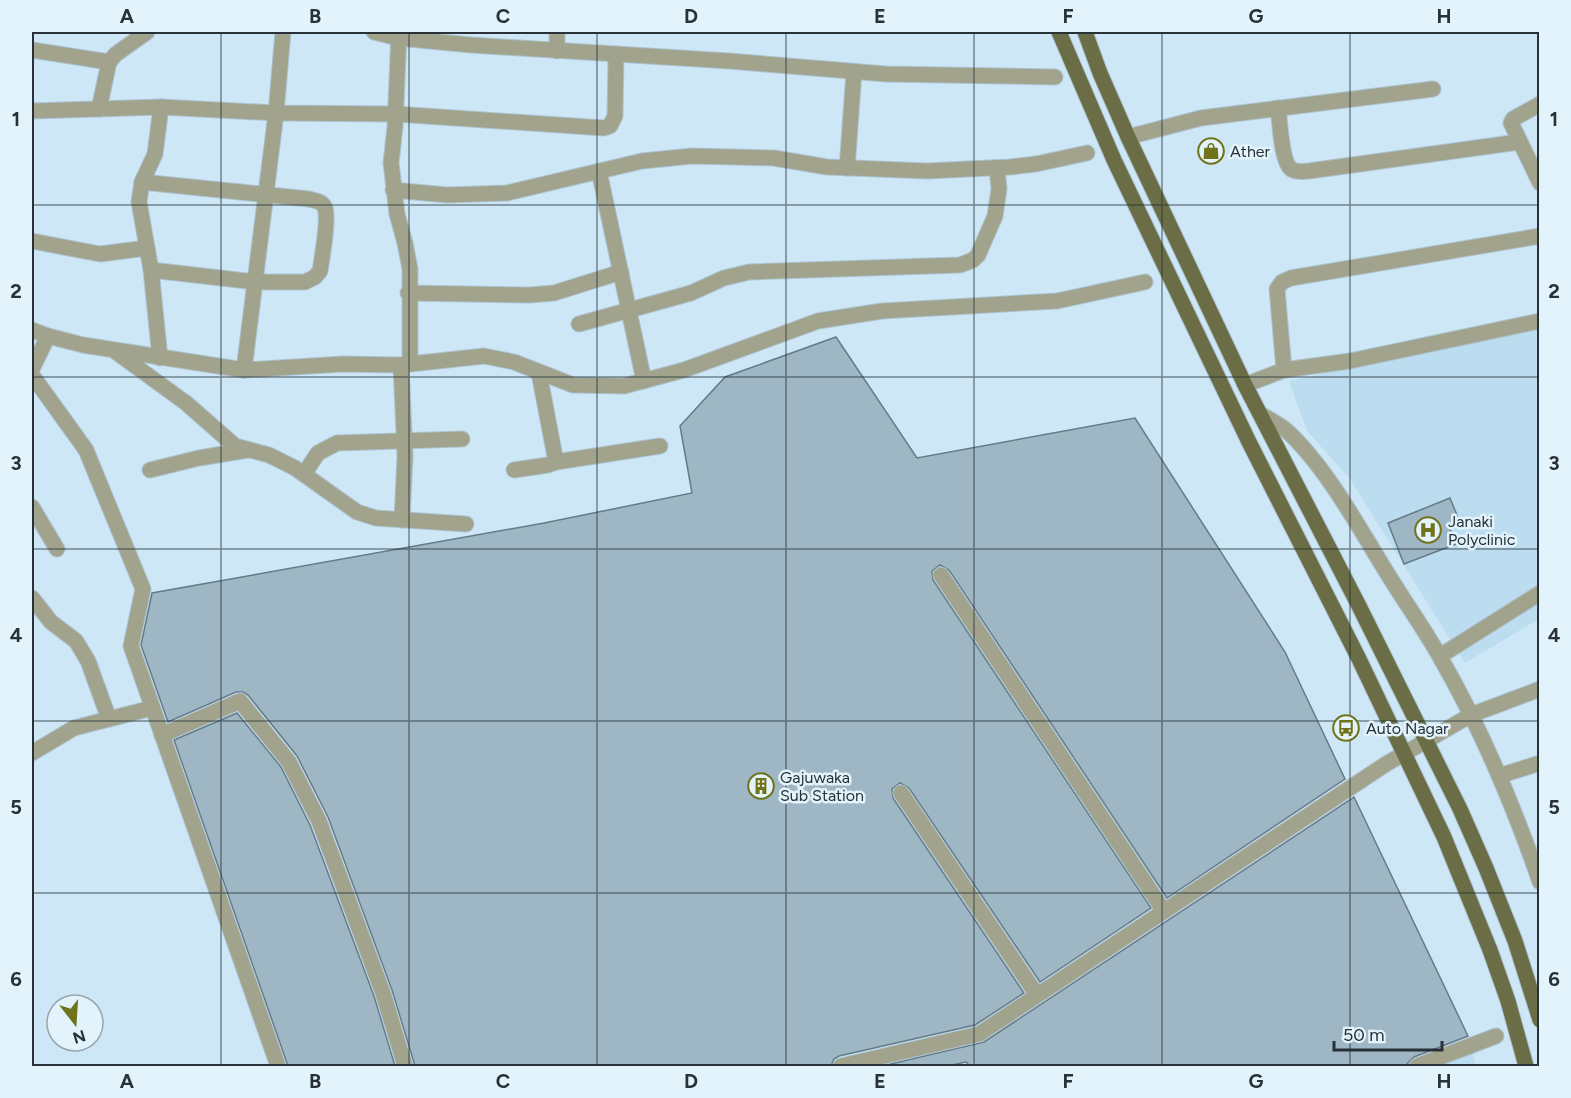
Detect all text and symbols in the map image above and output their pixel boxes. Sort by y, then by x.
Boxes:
text: A [120,4,135,28]
text: B [309,4,321,28]
text: C [496,4,510,28]
text: D [684,4,698,28]
text: E [874,4,886,28]
text: F [1062,4,1074,28]
text: G [1249,4,1264,28]
text: H [1437,4,1452,28]
text: 1 [12,107,20,131]
text: 1 [1550,107,1558,131]
shop icon: Ather [1196,136,1226,166]
place label: Ather [1230,142,1271,161]
text: 2 [10,279,22,303]
text: 2 [1548,279,1560,303]
text: 3 [10,451,22,475]
text: 3 [1548,451,1560,475]
place label: Janaki Polyclinic [1448,512,1516,549]
hospital icon: Janaki Polyclinic [1413,515,1443,545]
text: 4 [10,623,23,647]
text: 4 [1548,623,1561,647]
bus stop icon: Auto Nagar [1331,713,1361,743]
place label: Auto Nagar [1366,719,1449,738]
place label: Gajuwaka Sub Station [780,768,864,805]
building icon: Gajuwaka Sub Station [746,771,776,801]
text: 5 [10,795,22,819]
text: 5 [1548,795,1560,819]
text: 6 [10,967,22,991]
text: 6 [1548,967,1560,991]
north arrow [45,993,105,1053]
scale bar [1334,1014,1442,1052]
text: 50 m [1343,1024,1385,1046]
text: N [71,1026,88,1048]
text: A [120,1069,135,1093]
text: B [309,1069,321,1093]
text: C [496,1069,510,1093]
text: D [684,1069,698,1093]
text: E [874,1069,886,1093]
text: F [1062,1069,1074,1093]
text: G [1249,1069,1264,1093]
text: H [1437,1069,1452,1093]

